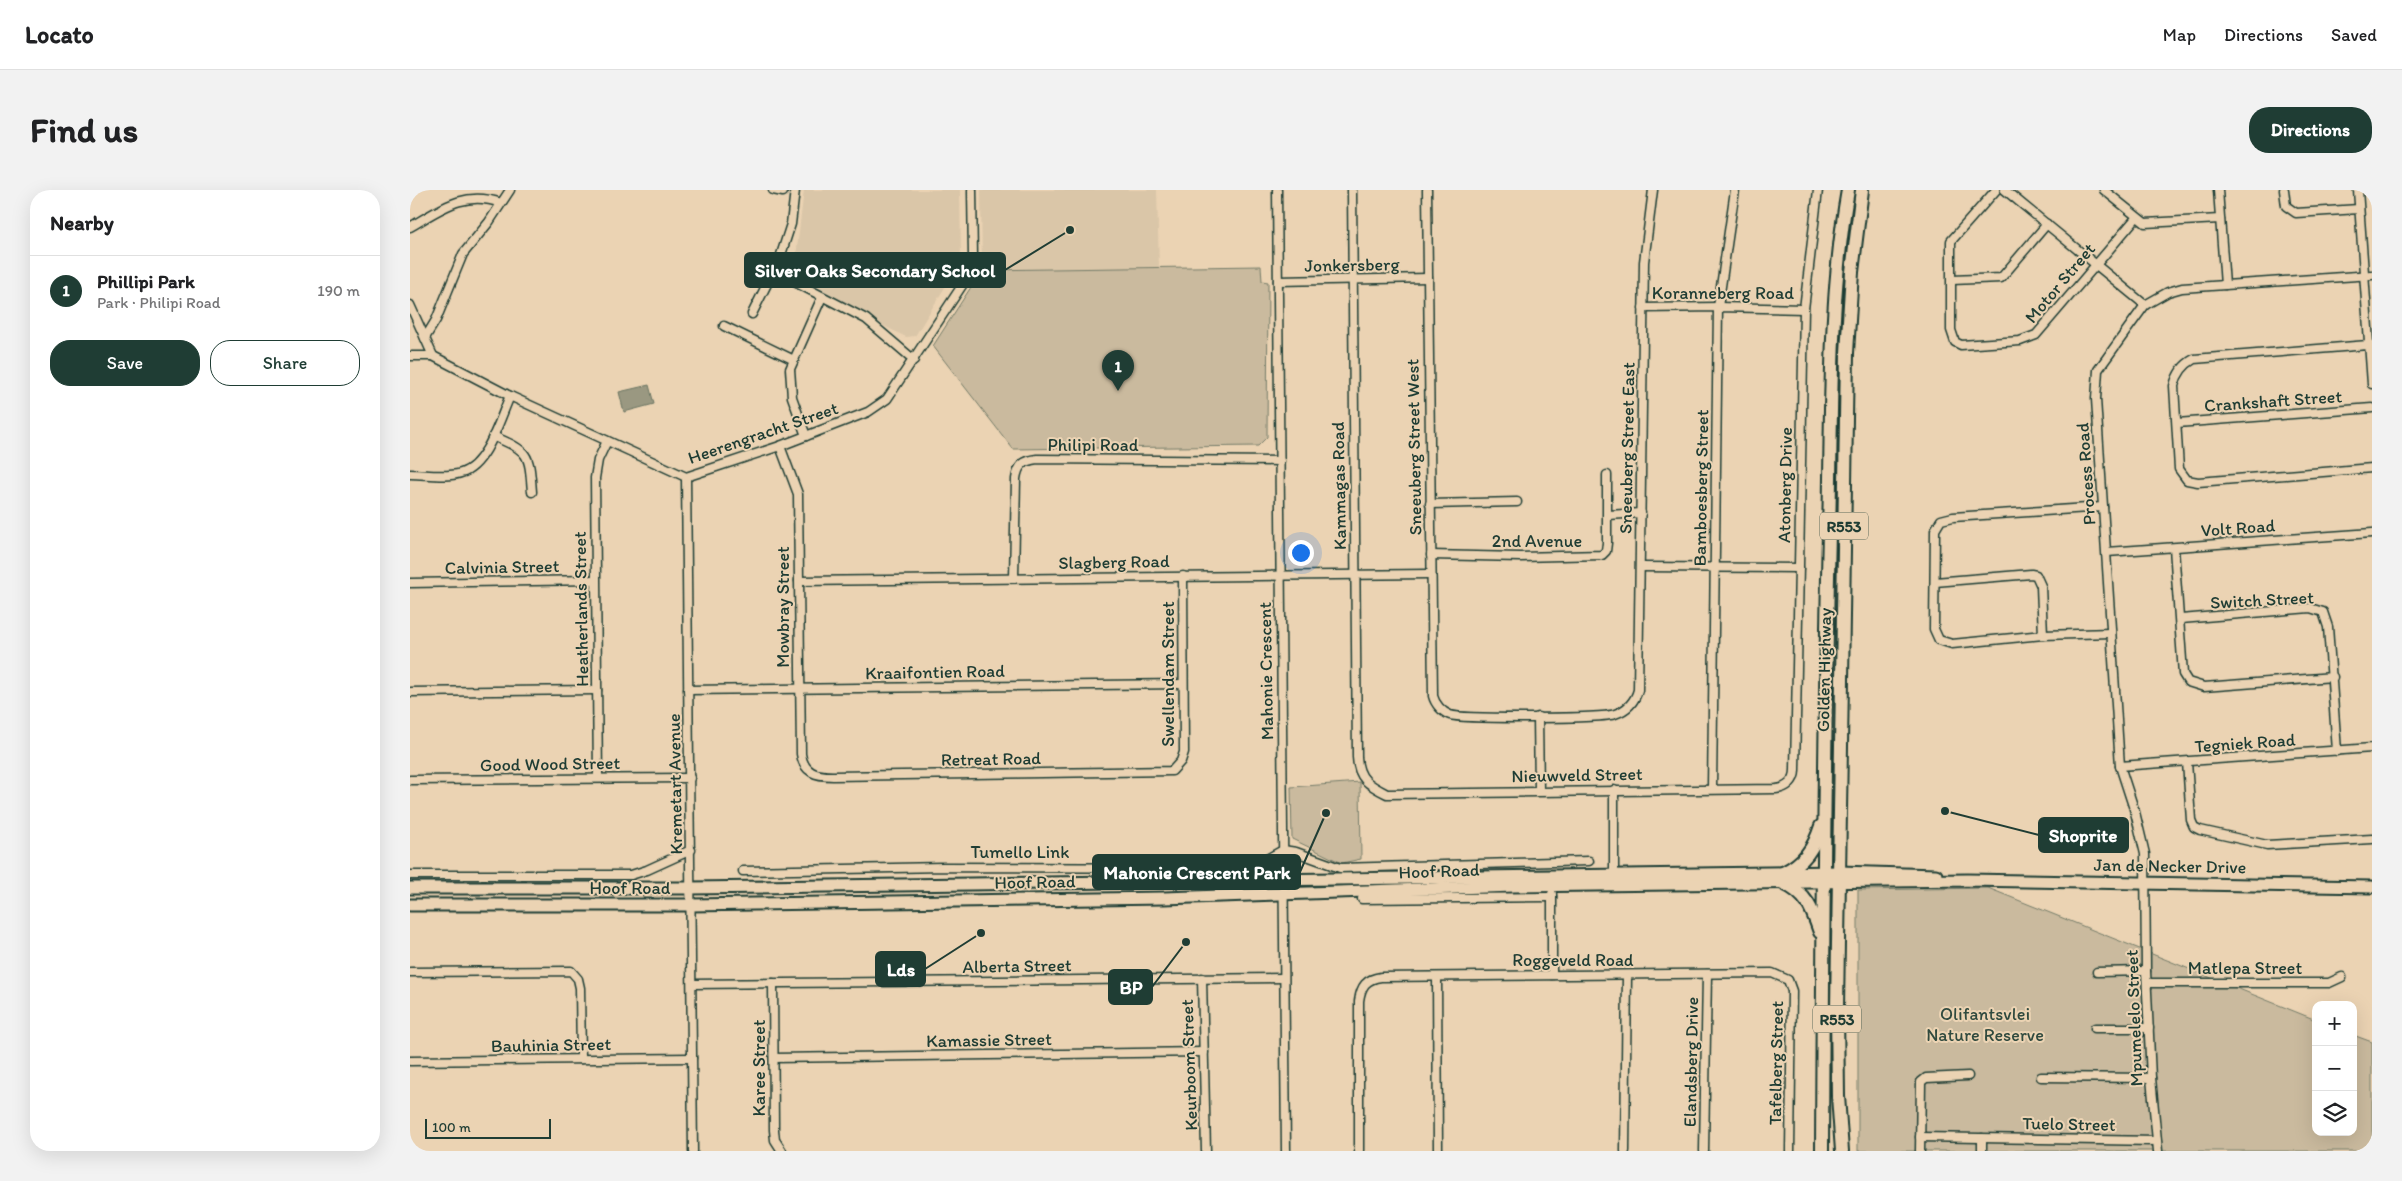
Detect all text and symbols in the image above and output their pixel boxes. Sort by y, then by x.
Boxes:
text: Locato [25,20,94,49]
text: Map [2163,24,2196,46]
text: Directions [2224,24,2303,46]
text: Saved [2331,24,2377,46]
button: Directions [2249,107,2372,153]
text: Find us [30,109,138,151]
text: Nearby [50,210,114,235]
street label: Motor Street [2020,238,2100,328]
callout: Silver Oaks Secondary School [745,253,1005,287]
street label: Jonkersberg [1304,253,1401,277]
text: Silver Oaks Secondary School [755,259,996,282]
text: Phillipi Park [97,270,195,293]
text: 1 [62,281,70,300]
text: 190 m [317,281,360,300]
street label: Koranneberg Road [1652,282,1794,304]
text: Park · Philipi Road [97,293,221,312]
button: Save [50,340,200,386]
button: Share [210,340,360,386]
pin: 1 [1102,350,1134,391]
street label: Sneeuberg Street West [1401,358,1427,535]
street label: Sneeuberg Street East [1615,362,1640,534]
street label: Crankshaft Street [2203,385,2343,417]
street label: Heerengracht Street [685,397,841,469]
street label: Bamboesberg Street [1689,409,1713,567]
street label: Kammagas Road [1327,421,1351,550]
street label: Process Road [2071,422,2101,526]
street label: Atonberg Drive [1773,427,1797,543]
street label: Philipi Road [1047,434,1139,456]
road number: R553 [1820,512,1868,540]
street label: Volt Road [2200,514,2276,542]
street label: 2nd Avenue [1492,530,1582,552]
street label: Heatherlands Street [569,531,593,687]
your location [1288,540,1314,566]
street label: Mowbray Street [772,546,794,668]
street label: Slagberg Road [1058,550,1170,574]
street label: Calvinia Street [444,555,560,579]
street label: Switch Street [2210,586,2315,614]
street label: Swellendam Street [1157,601,1179,747]
street label: Mahonie Crescent [1254,601,1278,740]
street label: Golden Highway [1812,607,1836,732]
street label: Kraaifontien Road [865,660,1005,684]
street label: Kremetart Avenue [663,713,687,855]
street label: Tegniek Road [2194,728,2296,758]
street label: Retreat Road [941,747,1041,771]
street label: Good Wood Street [480,752,621,776]
street label: Nieuwveld Street [1511,763,1643,787]
callout: Shoprite [2039,818,2128,852]
text: Shoprite [2049,824,2117,847]
street label: Tumello Link [971,841,1069,863]
street label: Jan de Necker Drive [2093,854,2247,878]
callout: Mahonie Crescent Park [1093,855,1300,889]
street label: Hoof Road [1398,859,1480,883]
text: Mahonie Crescent Park [1103,861,1291,884]
street label: Hoof Road [994,870,1076,894]
street label: Hoof Road [590,877,671,899]
street label: Roggeveld Road [1512,949,1634,971]
street label: Mpumelelo Street [2121,949,2147,1087]
callout: Lds [876,952,925,986]
street label: Alberta Street [962,954,1072,978]
street label: Matlepa Street [2188,957,2302,979]
text: Lds [887,958,916,981]
callout: BP [1109,970,1152,1004]
text: BP [1119,976,1143,999]
street label: Elandsberg Drive [1679,997,1703,1127]
street label: Keurboom Street [1176,999,1202,1131]
street label: Tafelberg Street [1764,1000,1788,1125]
map controls [2312,1001,2357,1136]
button: + [2312,1001,2357,1046]
park label: Olifantsvlei Nature Reserve [1926,1003,2044,1046]
road number: R553 [1813,1006,1861,1032]
street label: Karee Street [748,1019,770,1117]
street label: Kamassie Street [926,1028,1052,1052]
street label: Bauhinia Street [491,1033,612,1057]
button: − [2312,1046,2357,1091]
button: layers [2312,1091,2357,1136]
street label: Tuelo Street [2022,1112,2116,1136]
scale bar [425,1116,551,1139]
text: 100 m [432,1119,471,1136]

